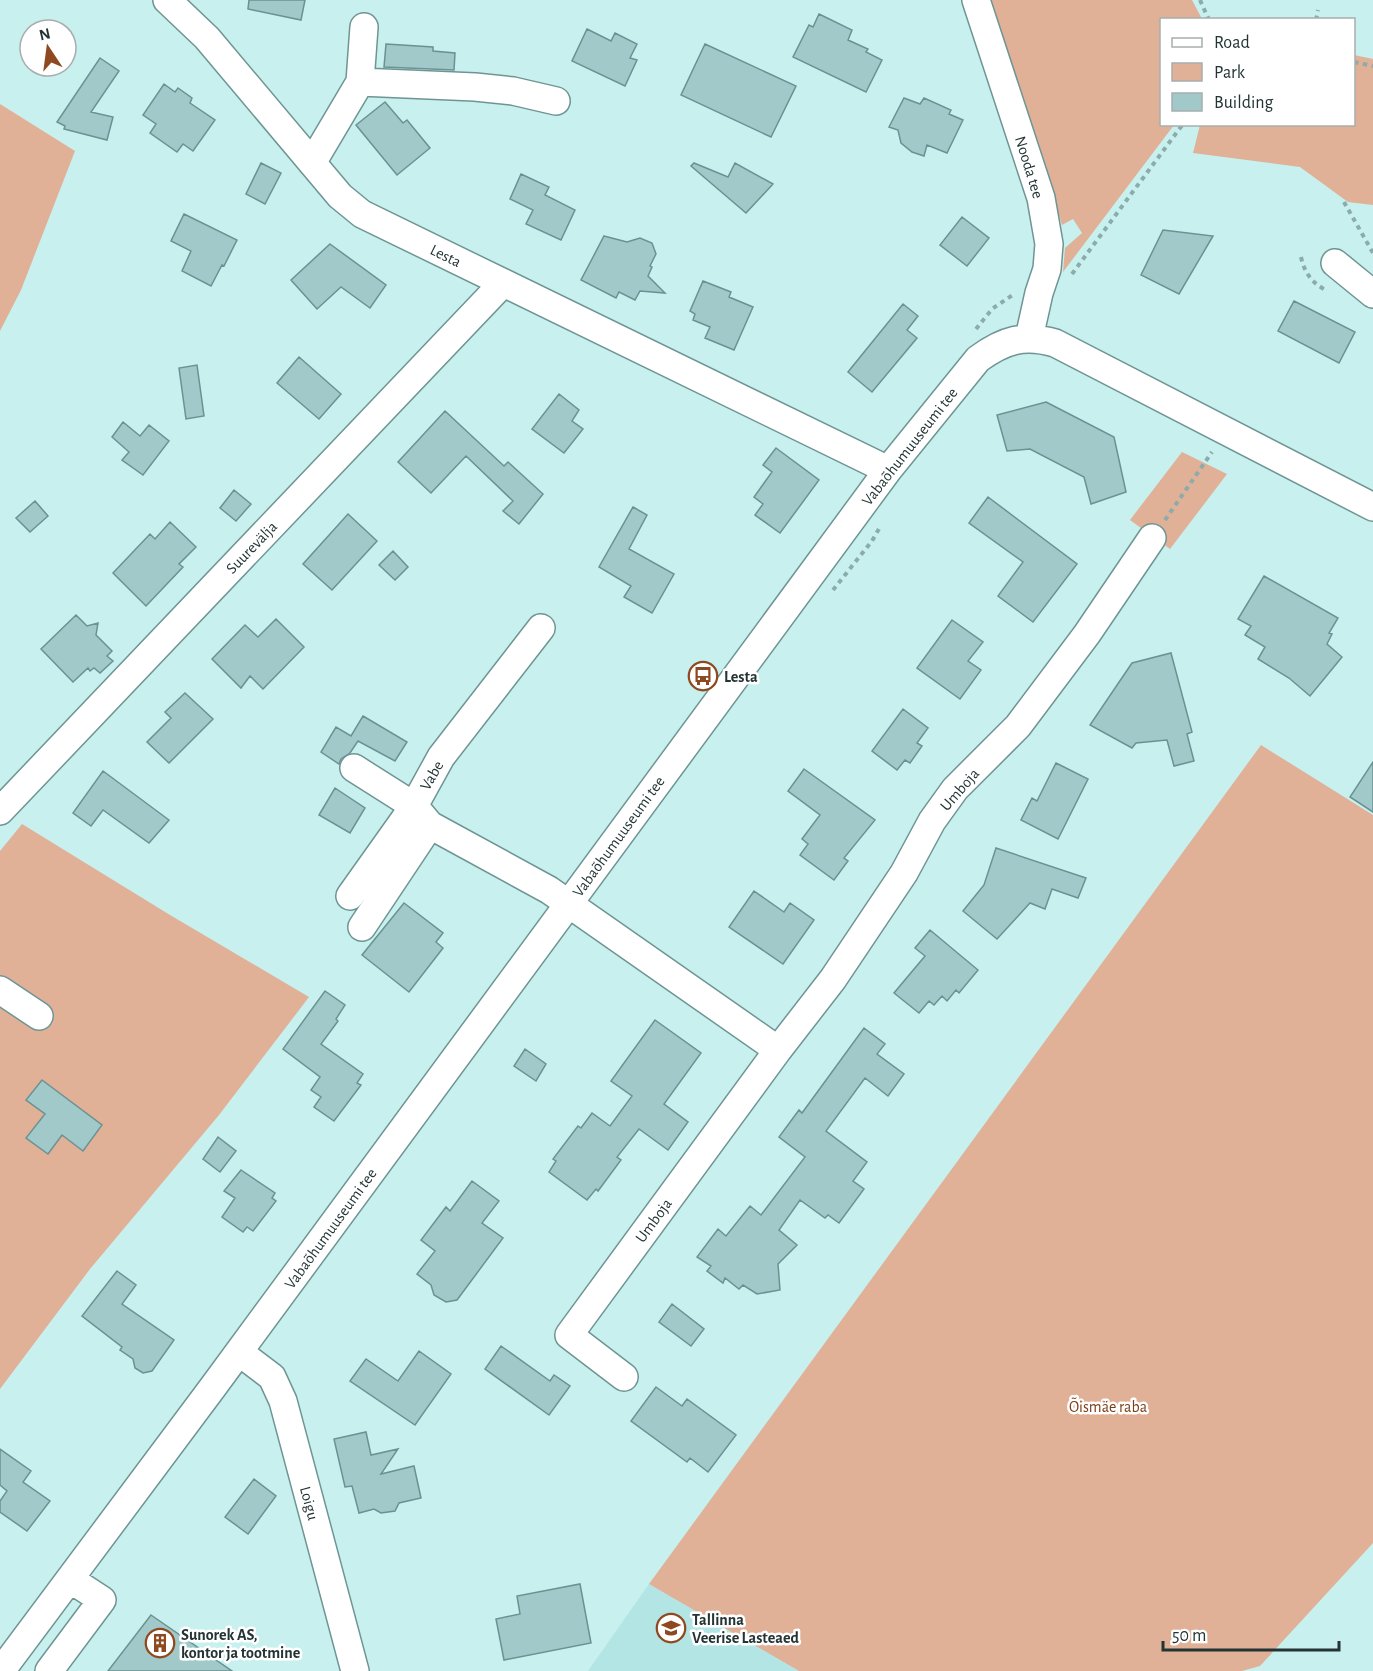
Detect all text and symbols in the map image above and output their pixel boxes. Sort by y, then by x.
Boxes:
north arrow [18,18,78,78]
legend [1160,18,1355,126]
text: N [38,25,52,43]
text: Road [1214,34,1250,52]
text: Park [1214,64,1246,82]
text: Building [1214,94,1274,112]
street label: Nooda tee [1012,134,1046,200]
street label: Lesta [428,242,464,270]
street label: Vabaõhumuuseumi tee [859,385,961,509]
street label: Suurevälja [223,518,281,578]
bus stop icon: Lesta [687,660,719,692]
place label: Lesta [724,669,758,685]
street label: Vabe [417,758,447,793]
street label: Umboja [937,765,983,815]
street label: Vabaõhumuuseumi tee [570,773,668,900]
street label: Vabaõhumuuseumi tee [282,1165,380,1292]
street label: Umboja [633,1196,676,1246]
park label: Õismäe raba [1069,1397,1147,1415]
street label: Loigu [297,1485,321,1522]
school or university icon: Tallinna Veerise Lasteaed [655,1612,687,1644]
place label: Tallinna Veerise Lasteaed [692,1612,799,1646]
scale bar [1163,1614,1338,1652]
building icon: Sunorek AS, kontor ja tootmine [144,1627,176,1659]
place label: Sunorek AS, kontor ja tootmine [181,1627,301,1662]
text: 50 m [1172,1627,1206,1645]

